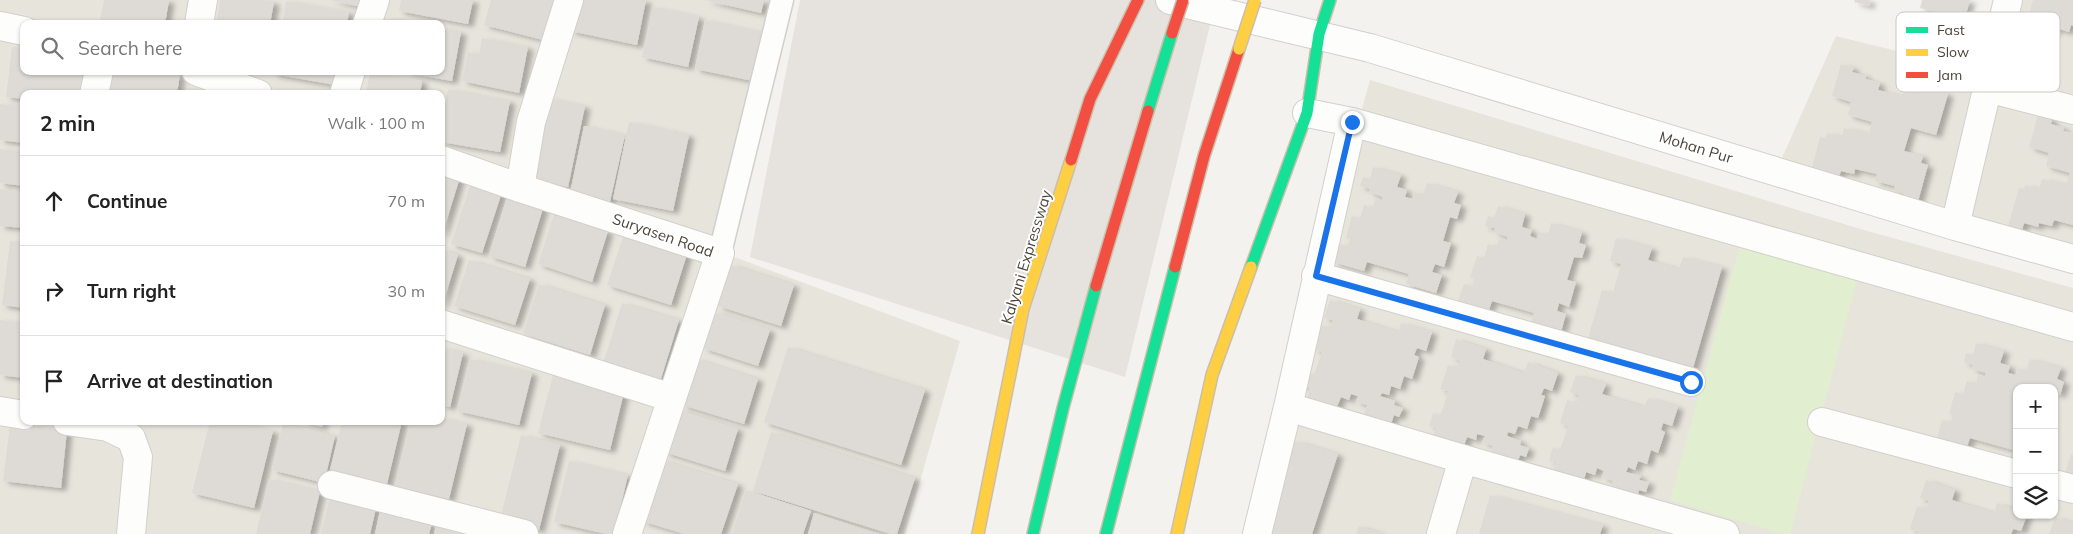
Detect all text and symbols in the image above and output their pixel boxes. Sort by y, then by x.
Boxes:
legend [1896,12,2060,92]
search box [20,20,445,75]
text: Fast [1937,21,1965,39]
icon: search [38,34,66,62]
text: Search here [78,36,182,60]
text: Slow [1937,43,1969,61]
text: Jam [1937,66,1962,84]
text: 2 min [40,110,95,136]
route end [1341,111,1364,134]
text: Walk · 100 m [327,113,425,133]
street label: Mohan Pur [1657,127,1736,167]
icon: ahead [40,187,68,215]
street label: Kalyani Expressway [997,188,1055,326]
text: Continue [87,189,167,213]
text: 70 m [388,191,425,211]
street label: Suryasen Road [610,209,716,261]
icon: right [40,277,68,305]
text: Turn right [87,279,176,303]
text: 30 m [388,281,425,301]
icon: arrive [40,367,68,395]
text: Arrive at destination [87,369,273,393]
route start [1680,371,1703,394]
map controls [2013,384,2058,519]
button: + [2013,384,2058,429]
button: − [2013,429,2058,474]
button: layers [2013,474,2058,519]

